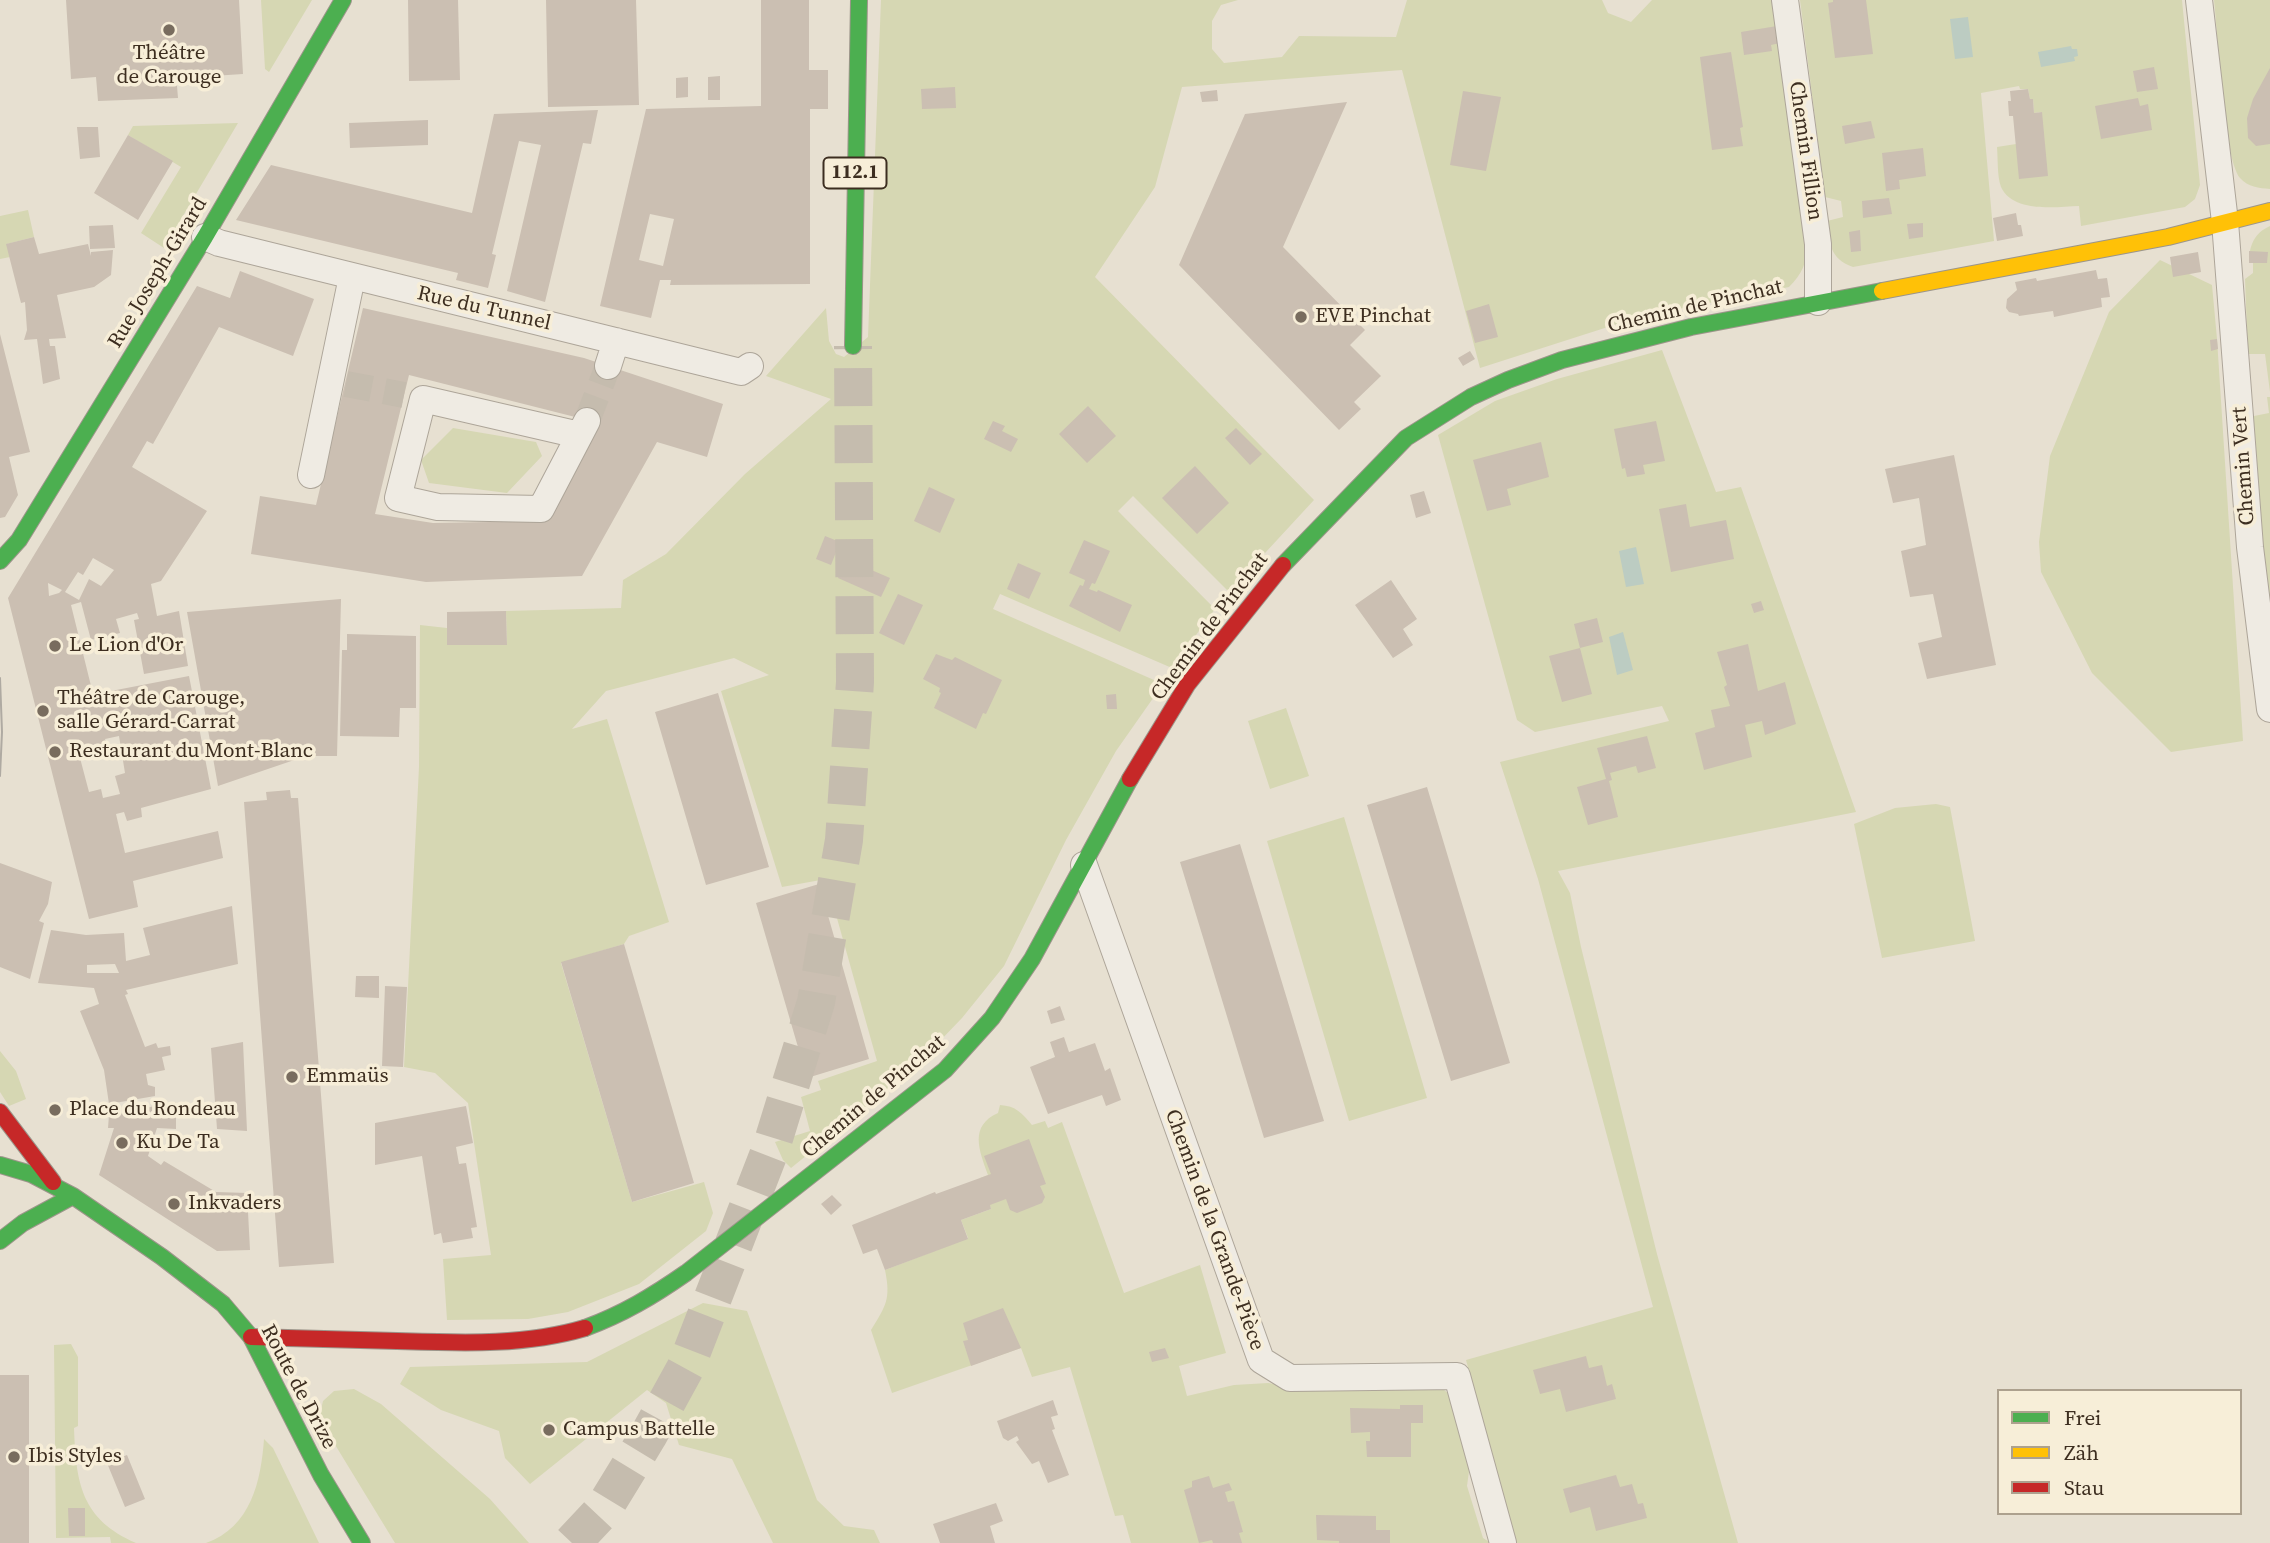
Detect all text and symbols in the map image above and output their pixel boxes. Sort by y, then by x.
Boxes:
marker: Théâtre de Carouge [161,22,177,38]
place label: Théâtre de Carouge [117,41,221,91]
street label: Chemin Fillion [1783,80,1827,222]
road number: 112.1 [824,158,886,188]
street label: Rue Joseph-Girard [103,193,213,353]
street label: Chemin de Pinchat [1605,275,1785,339]
street label: Rue du Tunnel [415,281,553,337]
place label: EVE Pinchat [1315,304,1431,330]
marker: EVE Pinchat [1293,309,1309,325]
street label: Chemin Vert [2227,406,2261,526]
street label: Chemin de Pinchat [1146,548,1274,706]
place label: Le Lion d'Or [69,633,183,659]
marker: Le Lion d'Or [47,638,63,654]
place label: Théâtre de Carouge, salle Gérard-Carrat [57,686,245,736]
marker: Théâtre de Carouge, salle Gérard-Carrat [35,703,51,719]
place label: Restaurant du Mont-Blanc [69,739,313,765]
marker: Restaurant du Mont-Blanc [47,744,63,760]
street label: Chemin de Pinchat [797,1030,951,1164]
place label: Emmaüs [306,1064,389,1090]
marker: Emmaüs [284,1069,300,1085]
place label: Place du Rondeau [69,1097,236,1123]
marker: Place du Rondeau [47,1102,63,1118]
street label: Chemin de la Grande-Pièce [1159,1106,1269,1354]
place label: Ku De Ta [136,1130,220,1156]
marker: Ku De Ta [114,1135,130,1151]
place label: Inkvaders [188,1191,281,1217]
marker: Inkvaders [166,1196,182,1212]
street label: Route de Drize [255,1320,341,1454]
legend [1997,1389,2242,1515]
text: Frei [2064,1403,2101,1432]
place label: Campus Battelle [563,1417,715,1443]
marker: Campus Battelle [541,1422,557,1438]
text: Zäh [2064,1438,2099,1467]
place label: Ibis Styles [28,1444,122,1470]
marker: Ibis Styles [6,1449,22,1465]
text: Stau [2064,1473,2104,1502]

